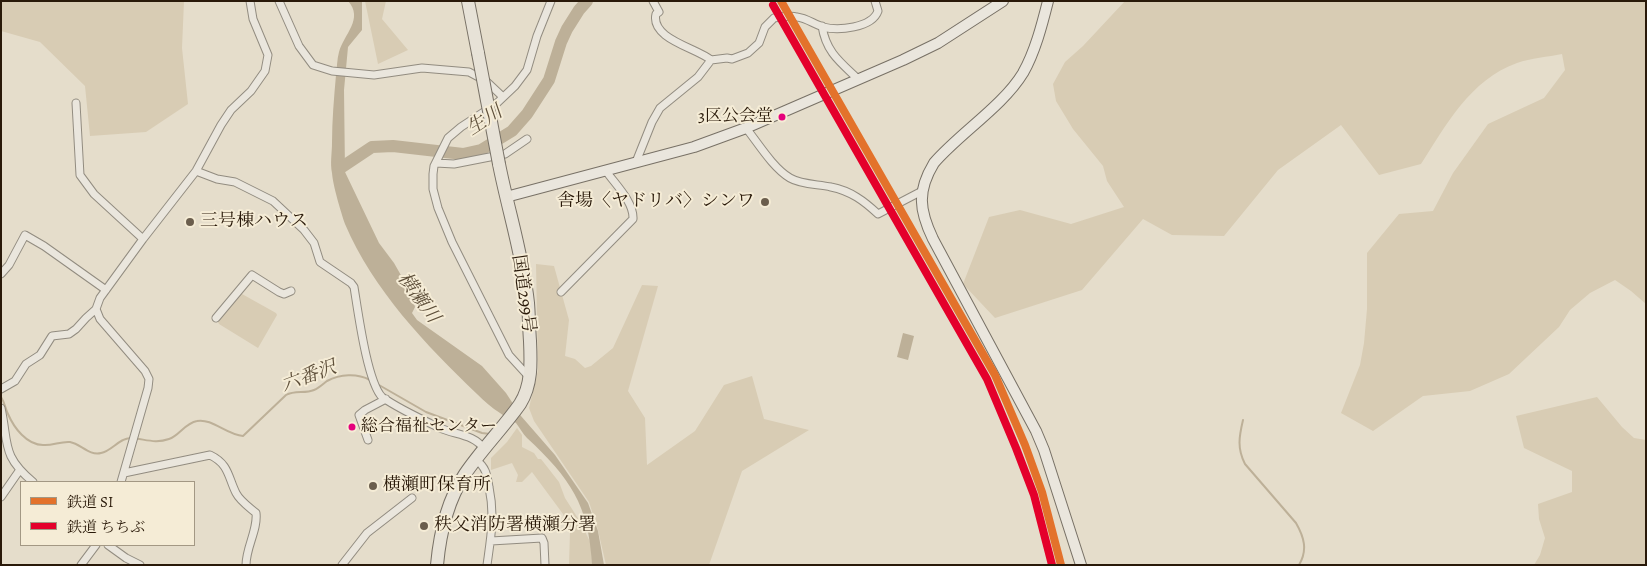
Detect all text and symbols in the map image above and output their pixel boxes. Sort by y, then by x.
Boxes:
water label: 生川 [463,101,507,141]
place label: 3区公会堂 [698,107,773,127]
marker: 3区公会堂 [777,112,787,122]
place label: 舎場〈ヤドリバ〉シンワ [557,191,755,213]
marker: 舎場〈ヤドリバ〉シンワ [759,196,771,208]
place label: 三号棟ハウス [200,211,308,233]
marker: 三号棟ハウス [184,216,196,228]
street label: 国道299号 [507,253,539,335]
water label: 横瀬川 [392,268,444,328]
water label: 六番沢 [278,357,340,397]
place label: 総合福祉センター [361,417,497,437]
marker: 総合福祉センター [347,422,357,432]
place label: 横瀬町保育所 [383,475,491,497]
marker: 横瀬町保育所 [367,480,379,492]
legend [20,481,195,546]
text: 鉄道 SI [67,492,113,512]
place label: 秩父消防署横瀬分署 [434,515,596,537]
text: 鉄道 ちちぶ [67,517,145,537]
marker: 秩父消防署横瀬分署 [418,520,430,532]

